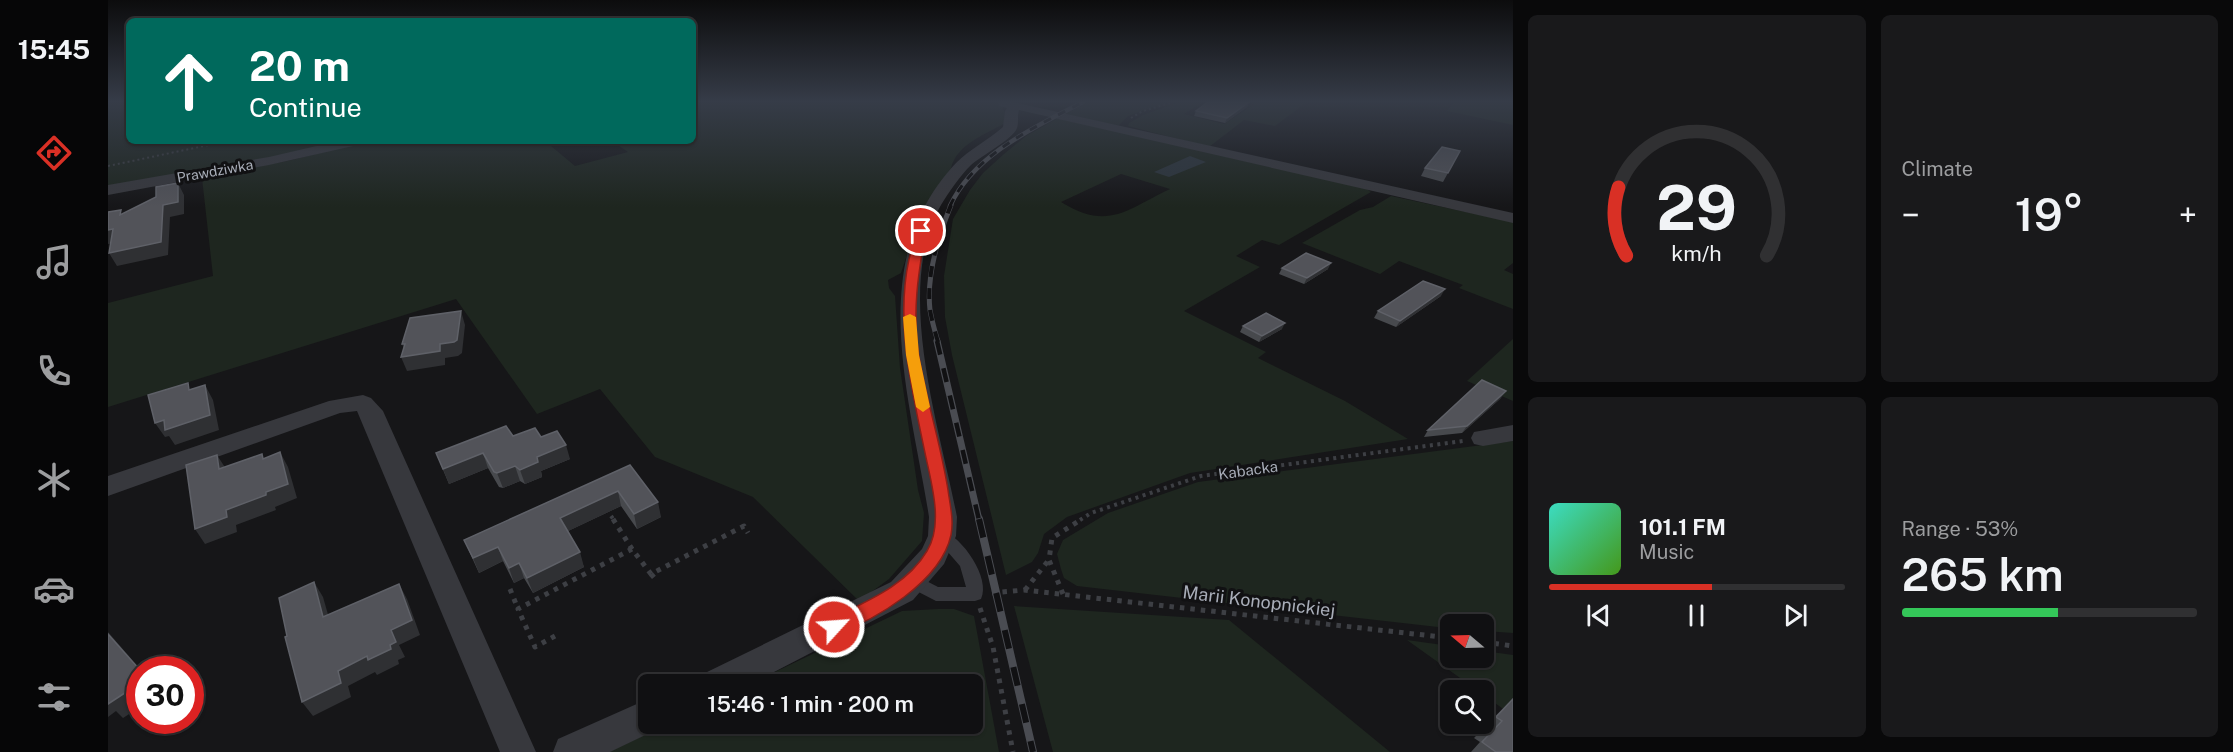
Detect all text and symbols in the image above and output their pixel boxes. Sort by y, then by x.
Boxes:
text: 15:45 [18,33,90,65]
text: 20 m [249,41,350,90]
icon: ahead [150,42,228,120]
text: Continue [249,91,362,123]
icon: directions [33,132,75,174]
street label: Prawdziwka [176,156,254,186]
text: Climate [1902,157,1973,181]
text: 29 [1656,171,1737,244]
text: 19° [2015,188,2084,241]
text: − [1902,196,1920,234]
text: + [2179,196,2197,234]
pin [895,205,946,256]
icon: arrive [904,214,937,247]
icon: music [33,241,75,283]
text: km/h [1672,241,1722,266]
icon: phone [33,350,75,392]
street label: Kabacka [1217,457,1279,483]
icon: climate [33,459,75,501]
text: 101.1 FM [1639,514,1726,540]
text: Range · 53% [1902,517,2018,541]
text: Music [1639,540,1694,564]
text: 265 km [1902,548,2064,601]
icon: car [33,568,75,610]
street label: Marii Konopnickiej [1182,581,1336,621]
position arrow [802,595,866,659]
icon: previous [1582,599,1615,632]
icon: pause [1680,599,1713,632]
icon: next [1779,599,1812,632]
north arrow [1440,614,1494,668]
map controls [1440,614,1494,734]
speed limit sign: 30 [126,656,204,734]
icon: filters [33,676,75,718]
button: search [1440,680,1494,734]
text: 15:46 · 1 min · 200 m [707,691,914,717]

